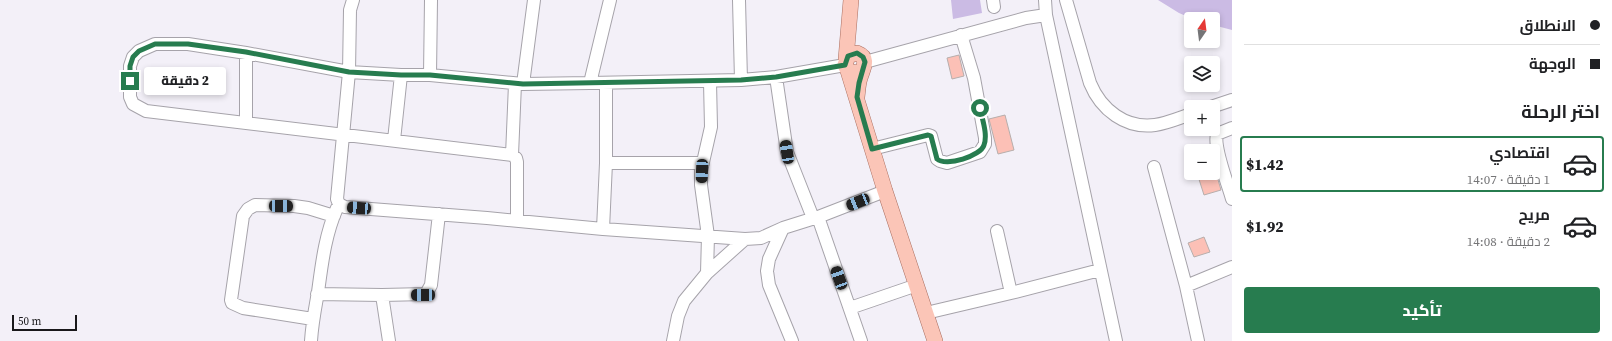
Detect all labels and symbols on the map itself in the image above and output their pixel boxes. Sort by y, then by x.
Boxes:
north arrow [1184,12,1220,48]
callout: 2 دقيقة [144,67,226,95]
route end [121,72,139,90]
route start [971,99,989,117]
car [779,139,795,165]
car [696,159,708,183]
car [845,192,871,212]
car [269,200,293,212]
car [347,201,371,215]
car [829,265,849,291]
car [411,289,435,301]
scale bar [12,313,77,332]

